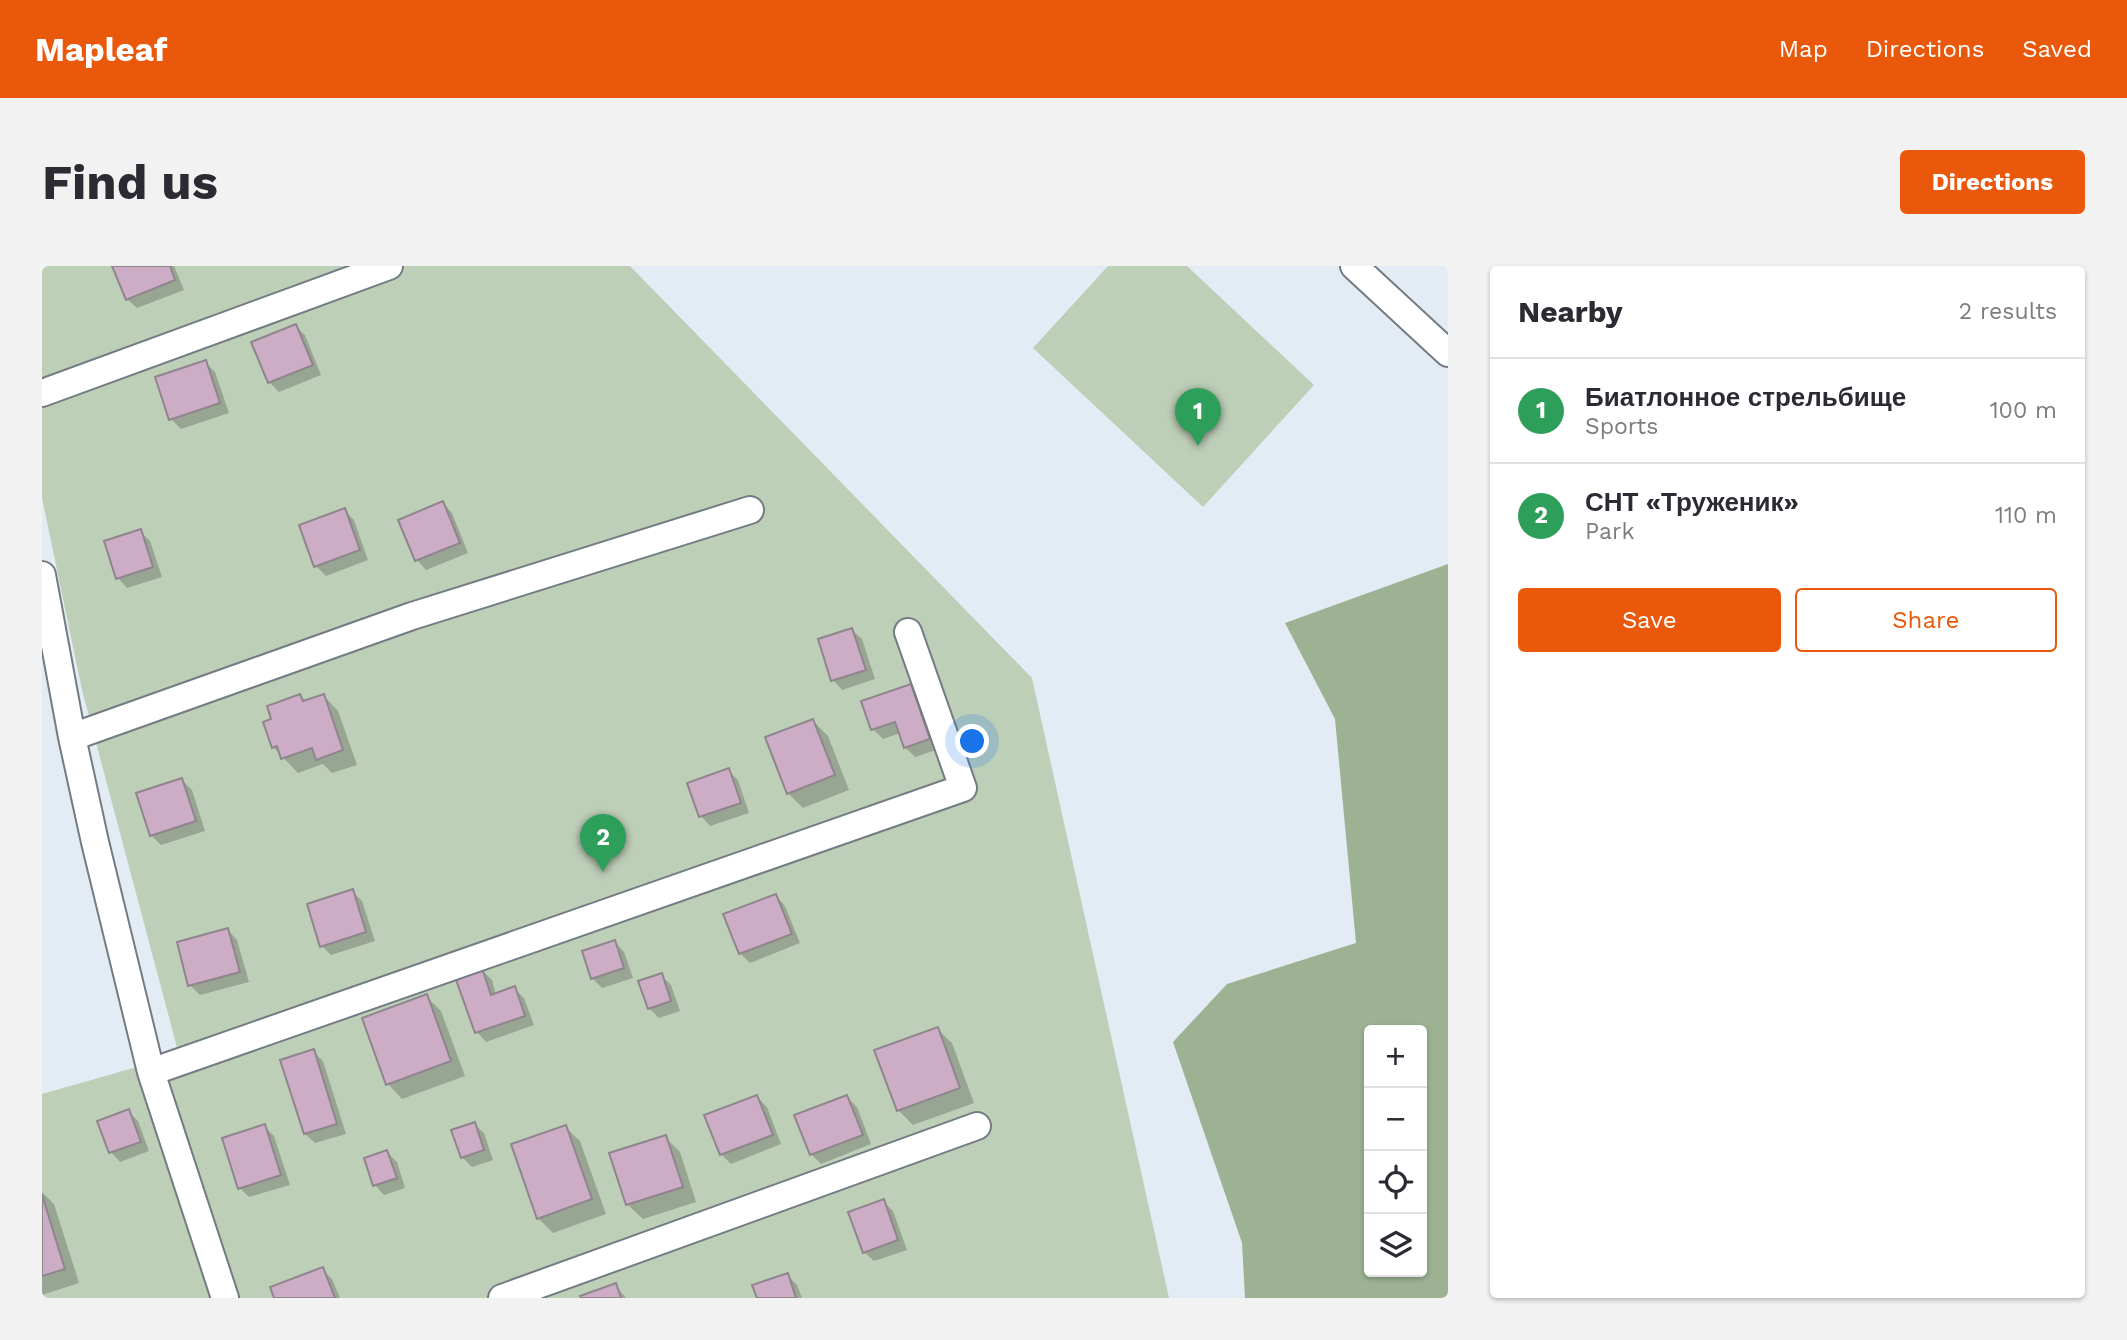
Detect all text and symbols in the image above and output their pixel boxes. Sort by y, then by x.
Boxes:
text: Mapleaf [35,30,167,69]
text: Map [1779,35,1828,63]
text: Directions [1866,35,1984,63]
text: Saved [2022,35,2092,63]
button: Directions [1900,150,2085,214]
text: Find us [42,153,218,211]
text: Nearby [1518,294,1623,329]
text: 2 results [1959,298,2057,325]
text: Биатлонное стрельбище [1585,382,1906,412]
pin: 1 [1175,388,1221,446]
text: 1 [1536,397,1546,424]
text: 100 m [1990,397,2057,424]
text: Sports [1585,413,1658,440]
text: СНТ «Труженик» [1585,487,1799,517]
text: 2 [1534,502,1548,529]
text: 110 m [1995,502,2057,529]
text: Park [1585,518,1634,545]
button: Save [1518,588,1781,652]
button: Share [1795,588,2057,652]
your location [955,724,989,758]
pin: 2 [580,814,626,872]
map controls [1364,1025,1427,1277]
button: + [1364,1025,1427,1088]
button: − [1364,1088,1427,1151]
button: locate [1364,1151,1427,1214]
button: layers [1364,1214,1427,1277]

